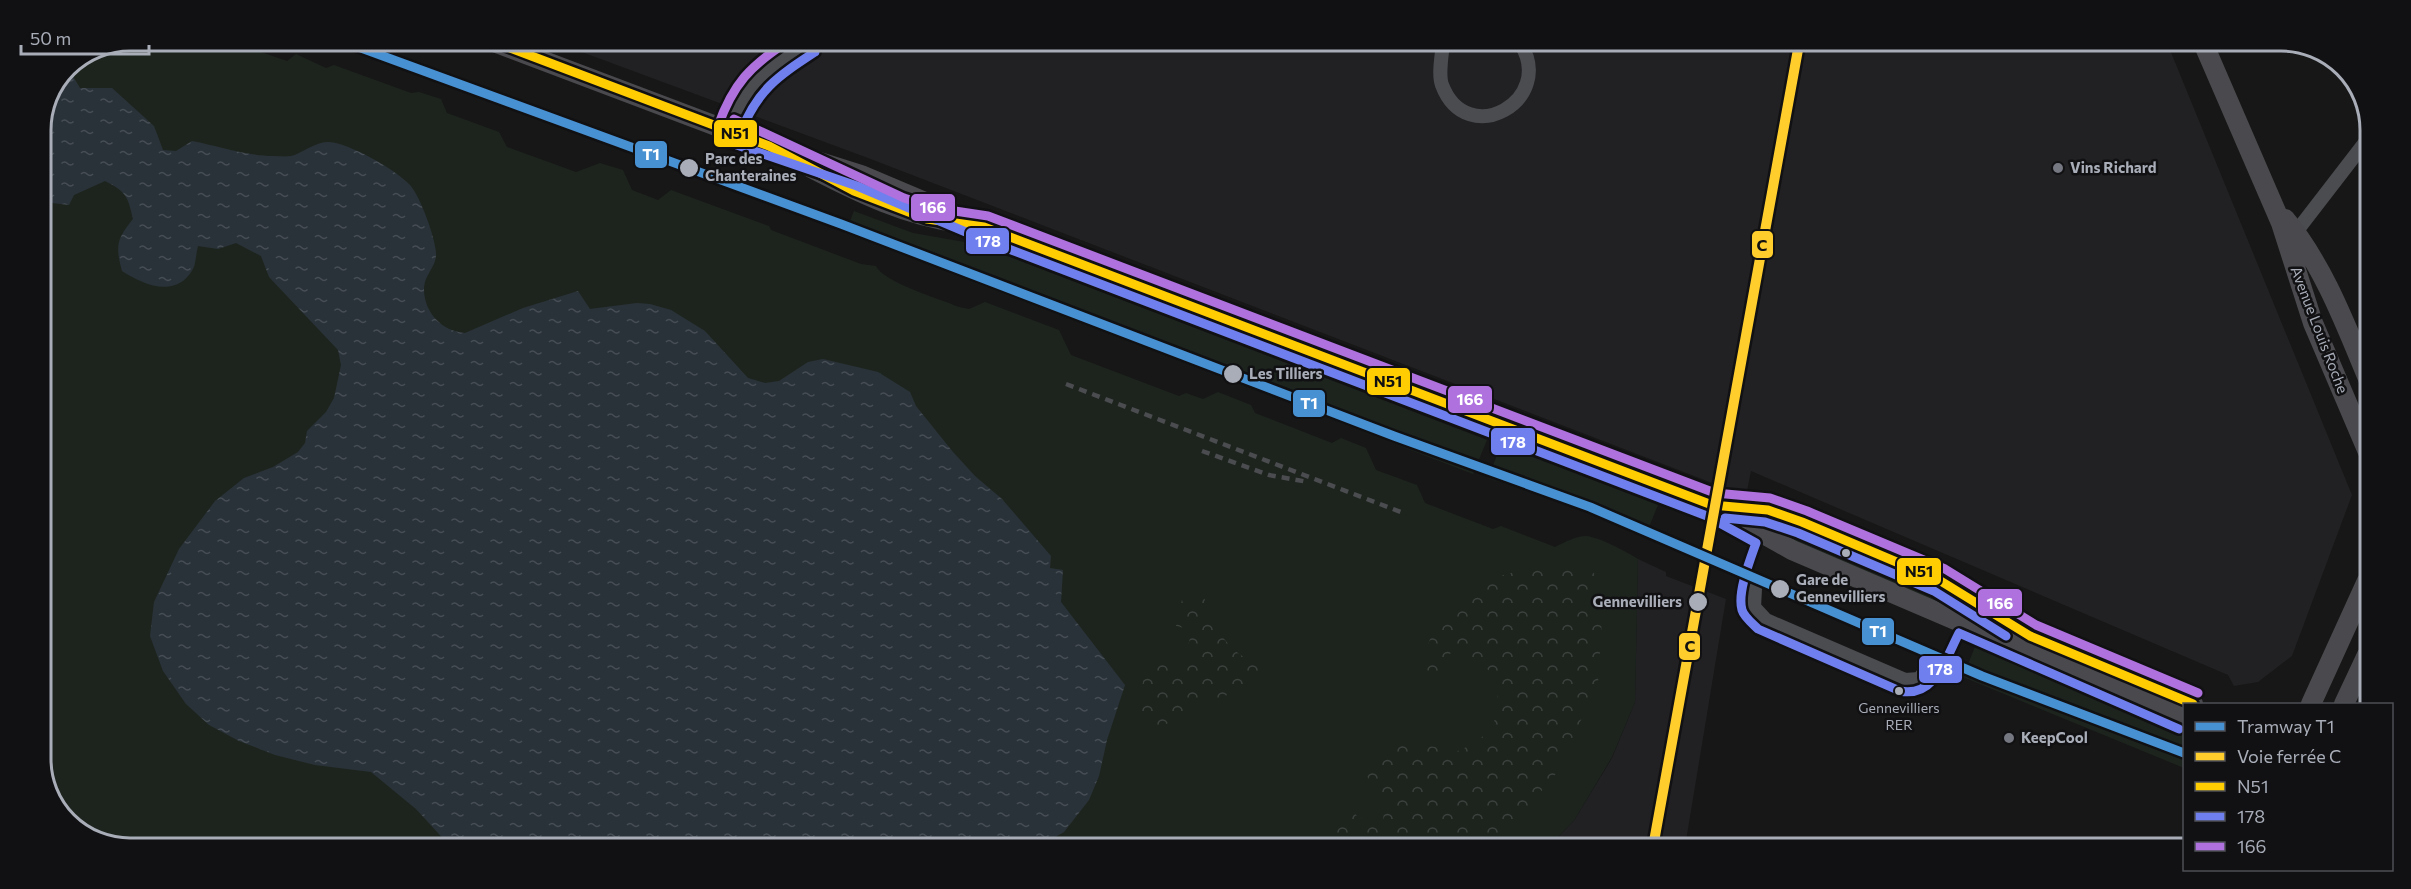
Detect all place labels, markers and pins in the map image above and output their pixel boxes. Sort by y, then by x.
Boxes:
place label: Parc des Chanteraines [705,149,796,184]
marker: Parc des Chanteraines [678,157,700,179]
place label: Vins Richard [2070,158,2157,176]
marker: Vins Richard [2051,161,2065,175]
marker: Les Tilliers [1222,363,1244,385]
place label: Les Tilliers [1249,364,1323,382]
unlabelled marker [1840,547,1852,559]
place label: Gare de Gennevilliers [1796,570,1885,605]
marker: Gare de Gennevilliers [1769,578,1791,600]
marker: Gennevilliers [1687,591,1709,613]
place label: Gennevilliers [1593,592,1682,610]
marker: Gennevilliers RER [1893,685,1905,697]
place label: Gennevilliers RER [1858,699,1940,733]
place label: KeepCool [2021,728,2088,746]
marker: KeepCool [2002,731,2016,745]

